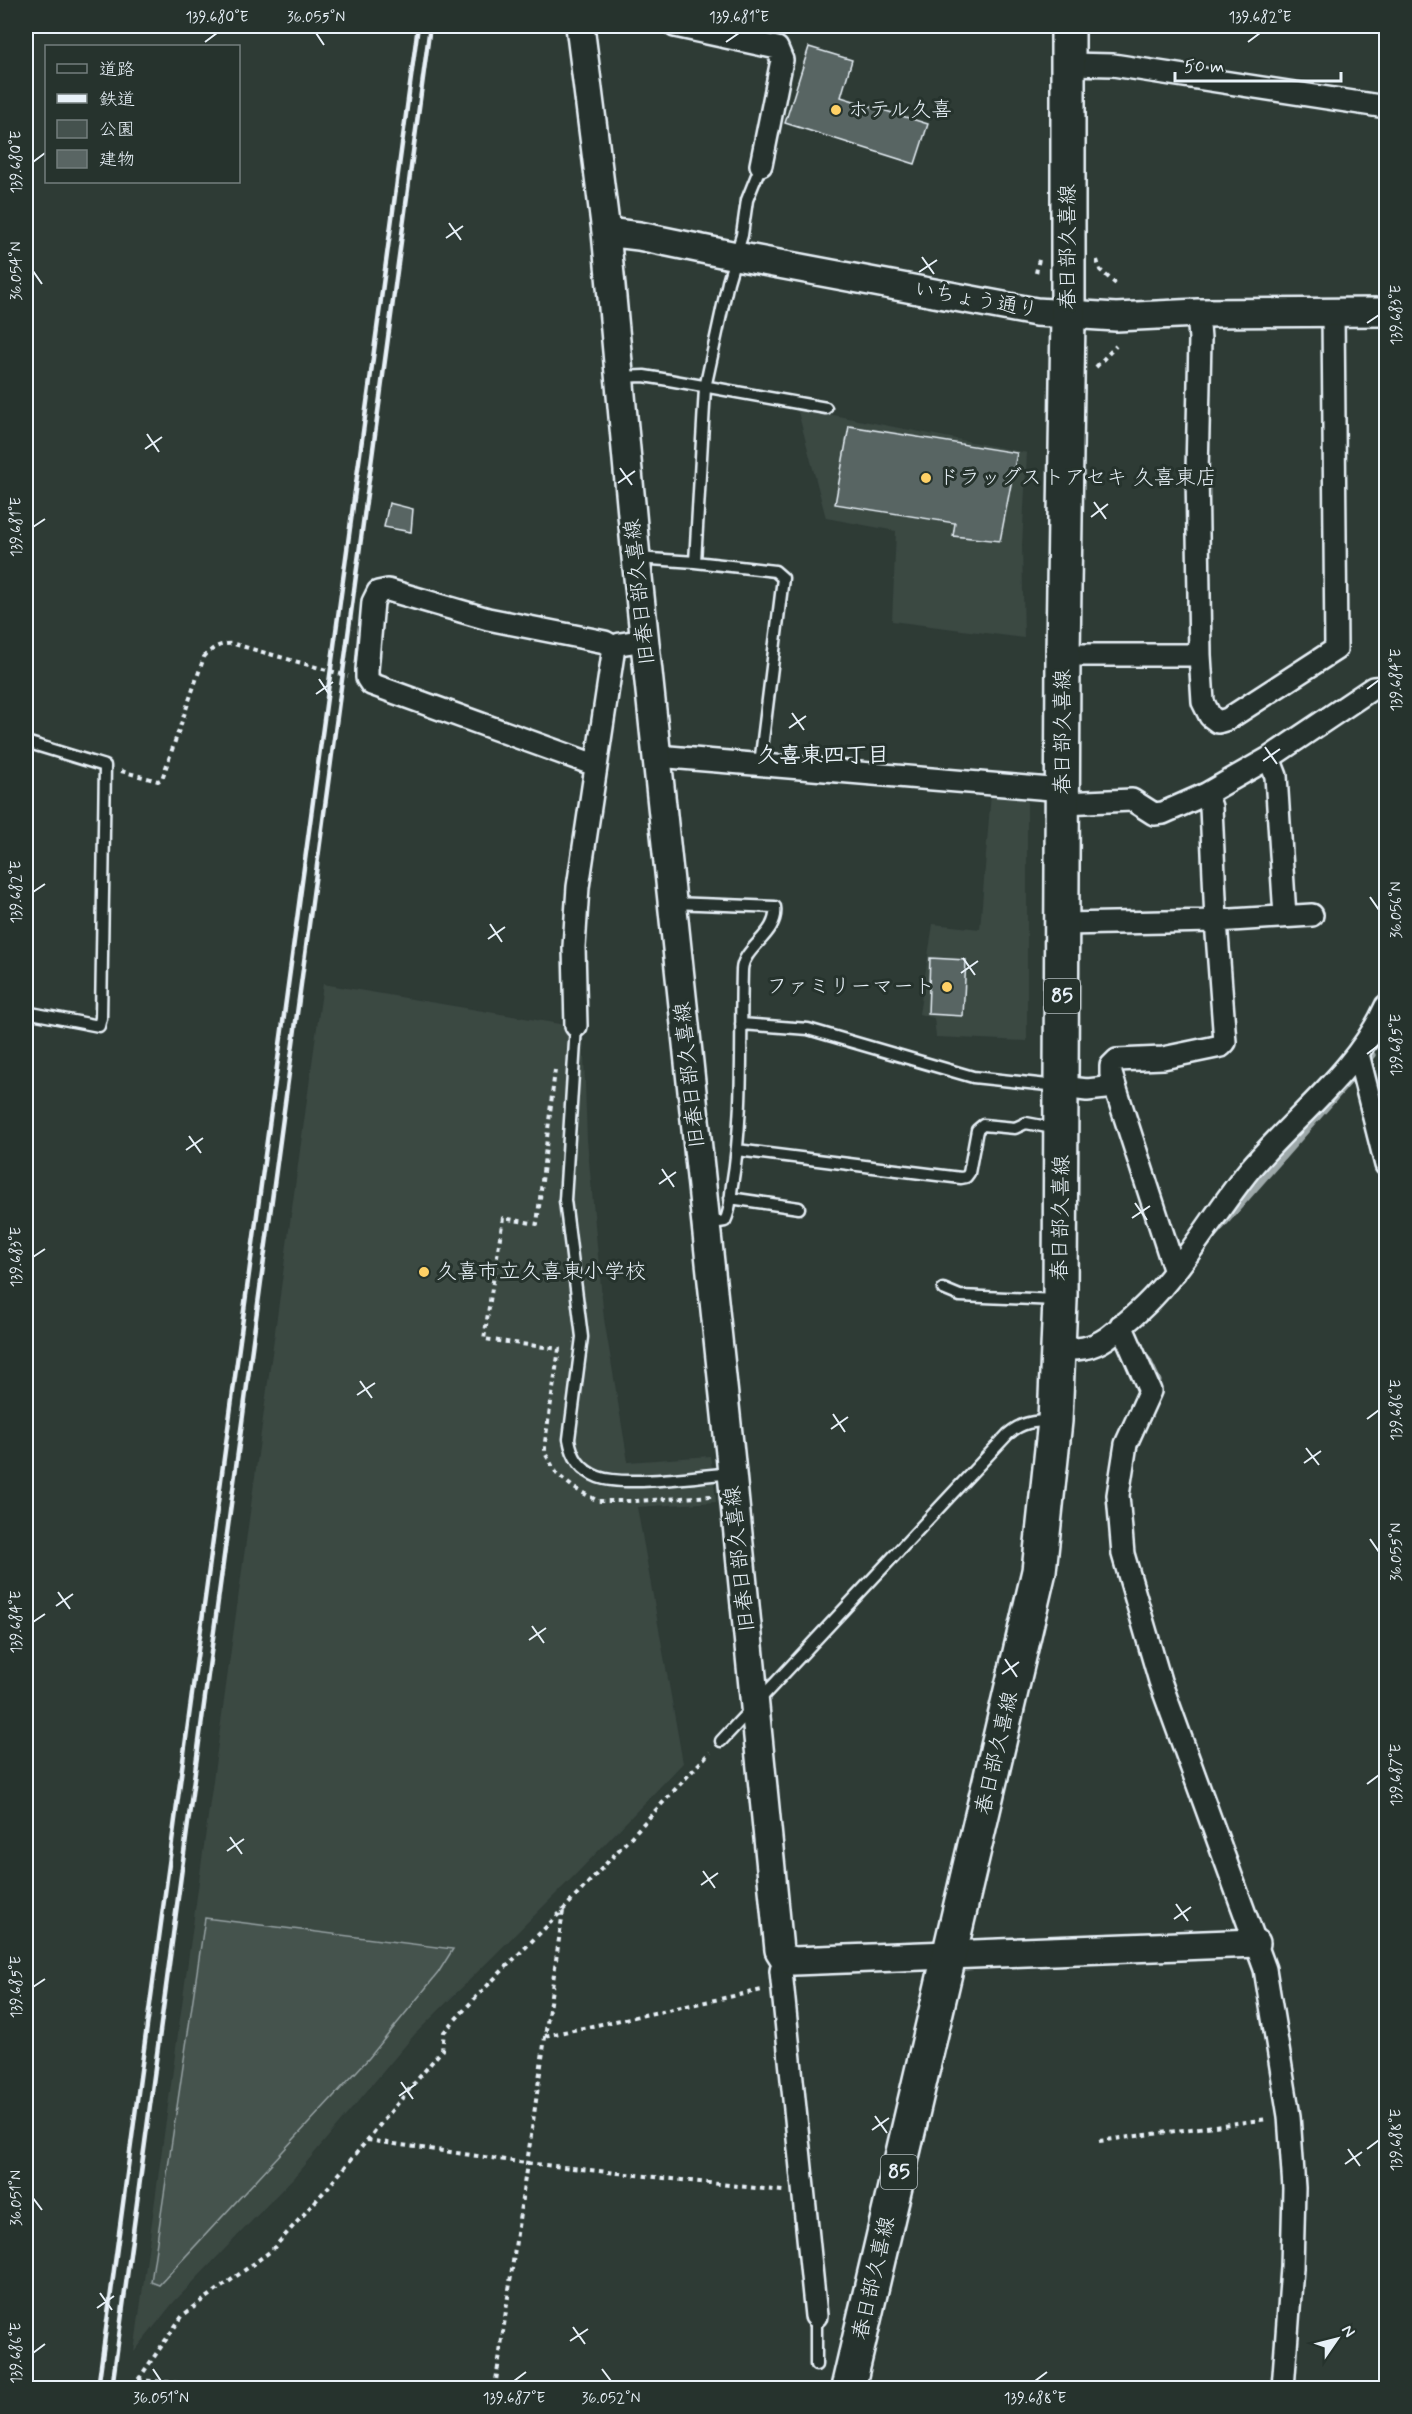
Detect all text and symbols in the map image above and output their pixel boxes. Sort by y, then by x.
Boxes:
text: 139.680°E [185,8,249,28]
text: 36.055°N [287,8,345,28]
text: 139.681°E [709,8,769,28]
text: 139.682°E [1228,8,1292,28]
legend [45,45,240,183]
scale bar [1175,45,1342,83]
text: 50 m [1184,55,1224,79]
text: 道路 [99,58,135,82]
text: 鉄道 [99,88,135,112]
place label: ホテル久喜 [848,96,952,124]
marker: ホテル久喜 [829,103,843,117]
text: 公園 [99,118,135,142]
text: 139.680°E [7,130,27,194]
text: 建物 [99,148,135,172]
street label: 春日部久喜線 [1054,184,1082,310]
text: 36.054°N [7,242,27,300]
street label: いちょう通り [912,275,1040,325]
text: 139.683°E [1387,285,1407,345]
place label: ドラッグストアセキ 久喜東店 [938,464,1217,492]
marker: ドラッグストアセキ 久喜東店 [919,471,933,485]
text: 139.681°E [7,497,27,557]
street label: 旧春日部久喜線 [618,517,662,667]
text: 139.684°E [1387,648,1407,712]
street label: 春日部久喜線 [1049,669,1077,795]
district label: 久喜東四丁目 [757,742,889,770]
text: 139.682°E [7,860,27,924]
text: 36.056°N [1387,881,1407,939]
place label: ファミリーマート [767,973,935,1001]
road number: 85 [1044,979,1080,1013]
marker: ファミリーマート [940,980,954,994]
street label: 旧春日部久喜線 [668,1000,712,1150]
text: 139.685°E [1387,1013,1407,1076]
street label: 春日部久喜線 [1046,1155,1076,1281]
text: 139.683°E [7,1227,27,1287]
place label: 久喜市立久喜東小学校 [436,1258,646,1286]
marker: 久喜市立久喜東小学校 [417,1265,431,1279]
text: 139.686°E [1387,1379,1407,1441]
street label: 旧春日部久喜線 [718,1484,762,1634]
text: 36.055°N [1387,1523,1407,1581]
text: 139.684°E [7,1590,27,1654]
street label: 春日部久喜線 [969,1688,1025,1818]
text: 139.687°E [1387,1743,1407,1806]
text: 139.685°E [7,1955,27,2018]
text: 139.688°E [1387,2109,1407,2171]
road number: 85 [881,2155,917,2189]
text: 36.051°N [7,2170,27,2226]
street label: 春日部久喜線 [846,2213,902,2343]
north arrow [1307,2309,1367,2369]
text: N [1336,2321,1360,2342]
text: 139.686°E [7,2322,27,2384]
text: 36.051°N [133,2389,189,2409]
text: 139.687°E [483,2389,546,2409]
text: 36.052°N [582,2389,640,2409]
text: 139.688°E [1004,2389,1066,2409]

